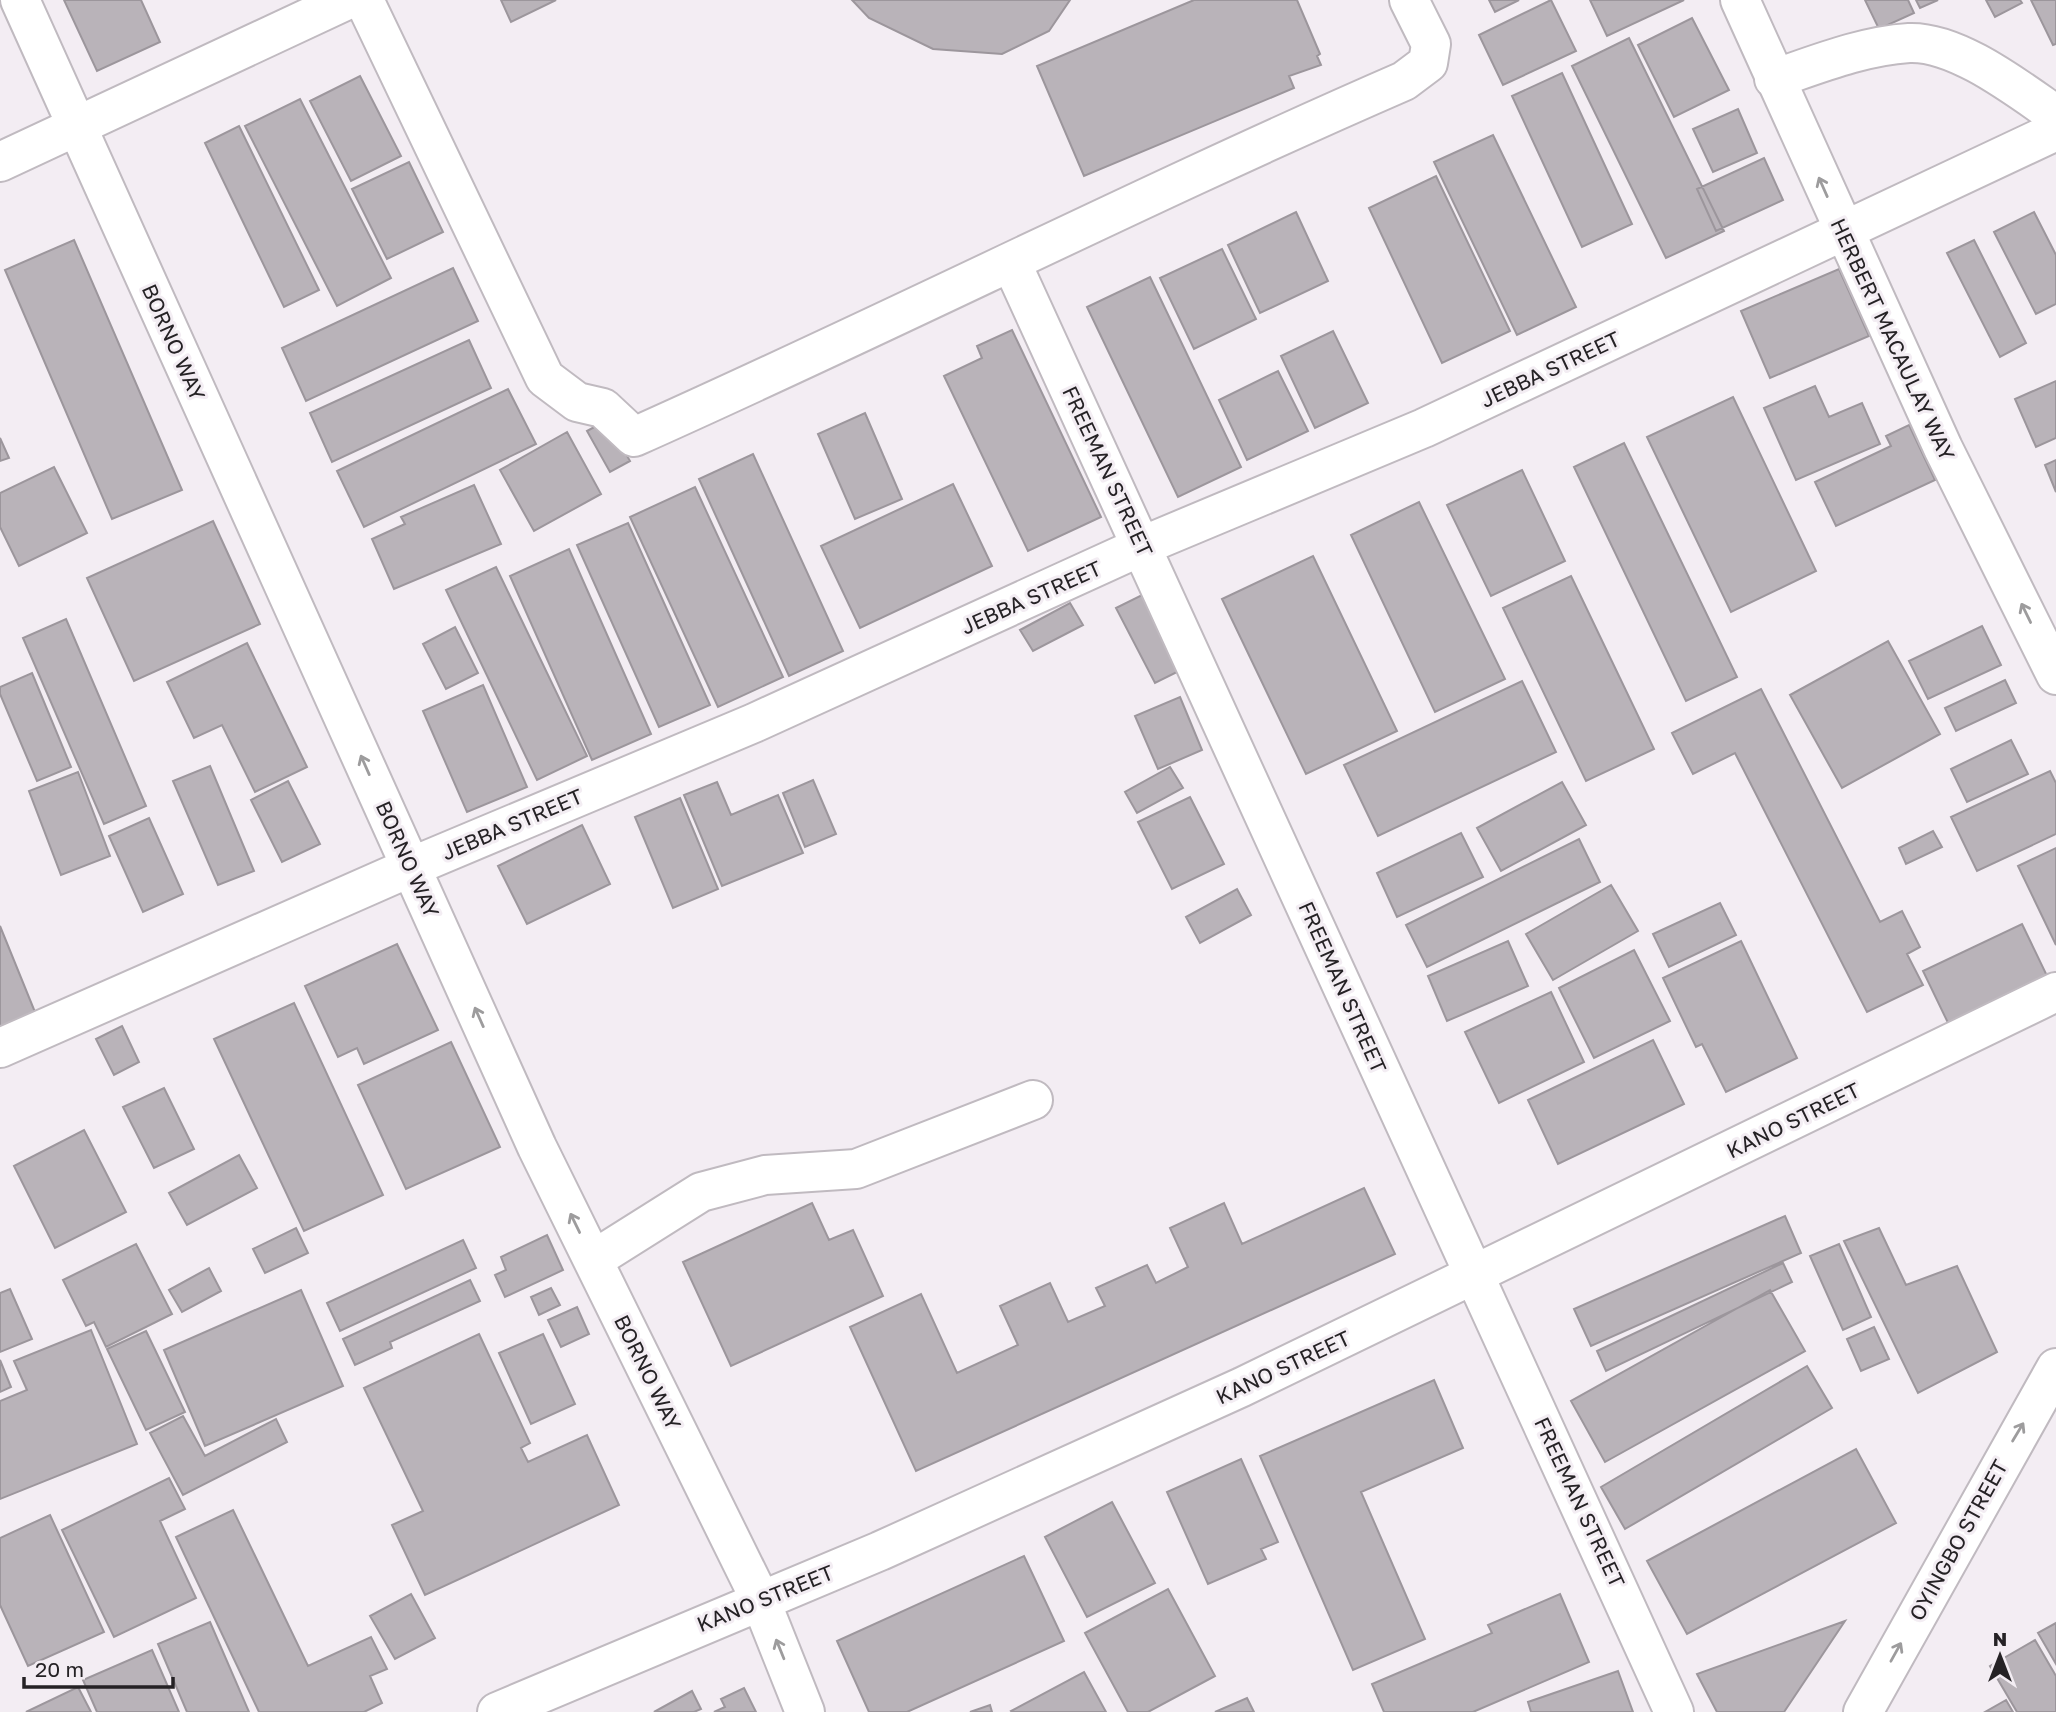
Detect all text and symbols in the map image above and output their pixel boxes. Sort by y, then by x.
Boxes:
one-way arrow [1816,177,1829,198]
street label: HERBERT MACAULAY WAY [1825,214,1961,465]
street label: BORNO WAY [137,280,211,405]
street label: JEBBA STREET [1476,325,1624,413]
street label: FREEMAN STREET [1057,382,1159,560]
street label: JEBBA STREET [957,554,1105,640]
one-way arrow [2018,603,2032,624]
one-way arrow [358,755,371,776]
street label: JEBBA STREET [437,783,587,865]
street label: BORNO WAY [371,797,445,922]
street label: FREEMAN STREET [1293,897,1393,1077]
one-way arrow [472,1007,485,1028]
street label: KANO STREET [1722,1077,1864,1163]
one-way arrow [568,1213,581,1234]
street label: BORNO WAY [609,1310,687,1434]
street label: KANO STREET [1212,1325,1354,1409]
street label: FREEMAN STREET [1529,1413,1631,1591]
one-way arrow [2012,1423,2026,1443]
street label: OYINGBO STREET [1903,1455,2013,1625]
street label: KANO STREET [693,1559,837,1637]
north arrow [1965,1621,2035,1691]
text: N [1993,1627,2007,1650]
one-way arrow [772,1638,785,1660]
one-way arrow [1889,1643,1903,1663]
scale bar [24,1646,173,1690]
text: 20 m [35,1656,84,1682]

